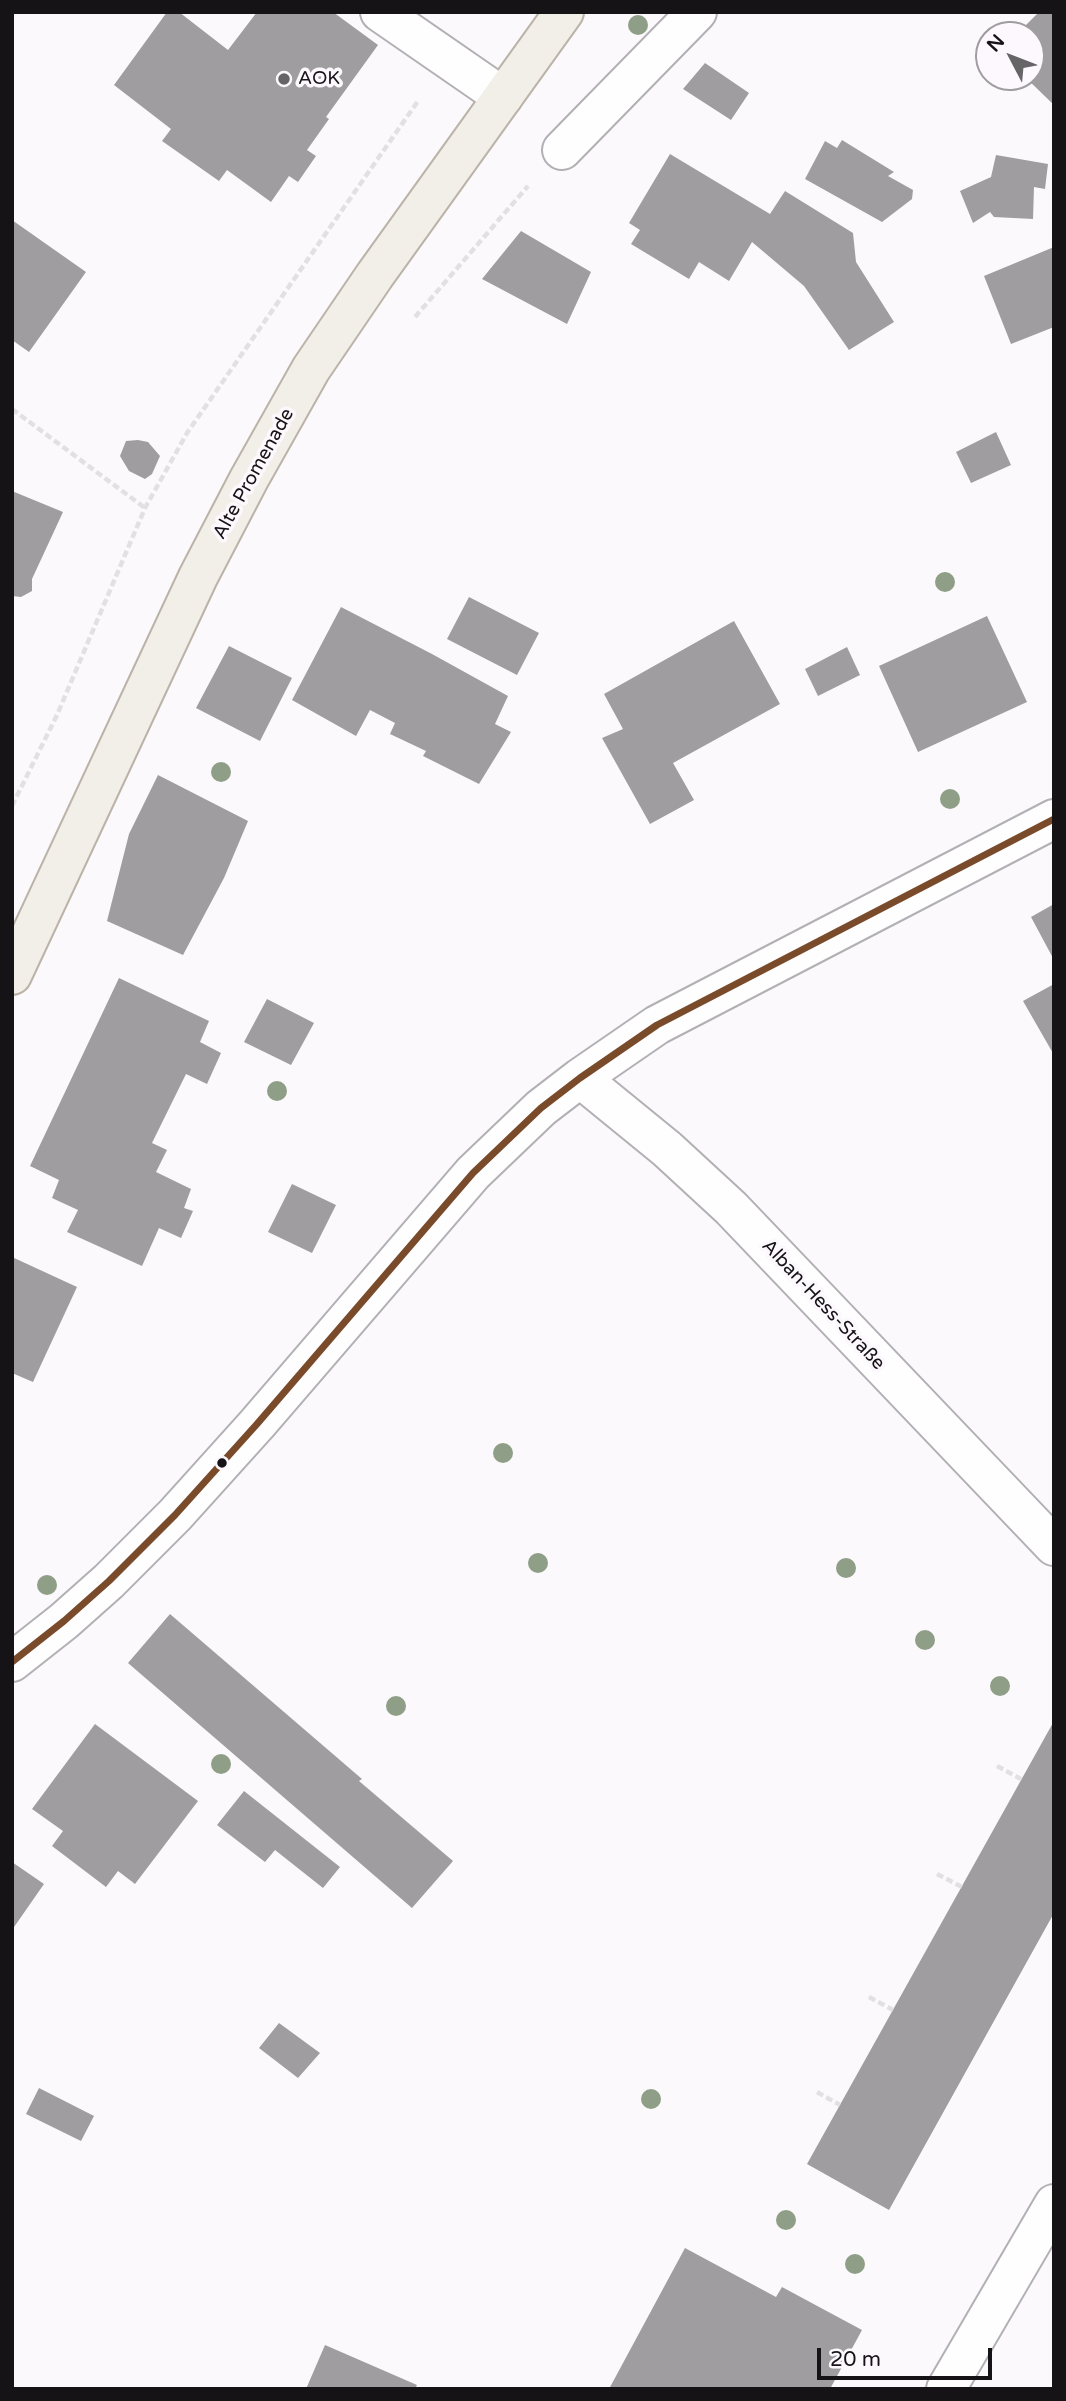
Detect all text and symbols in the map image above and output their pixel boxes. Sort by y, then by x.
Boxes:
north arrow [975,21,1045,91]
text: N [983,30,1009,56]
place label: AOK [298,68,340,90]
marker: AOK [276,71,292,87]
street label: Alte Promenade [209,405,299,543]
street label: Alban-Hess-Straße [757,1235,889,1375]
unlabelled marker [215,1456,229,1470]
scale bar [821,2334,996,2378]
text: 20 m [830,2347,881,2372]

